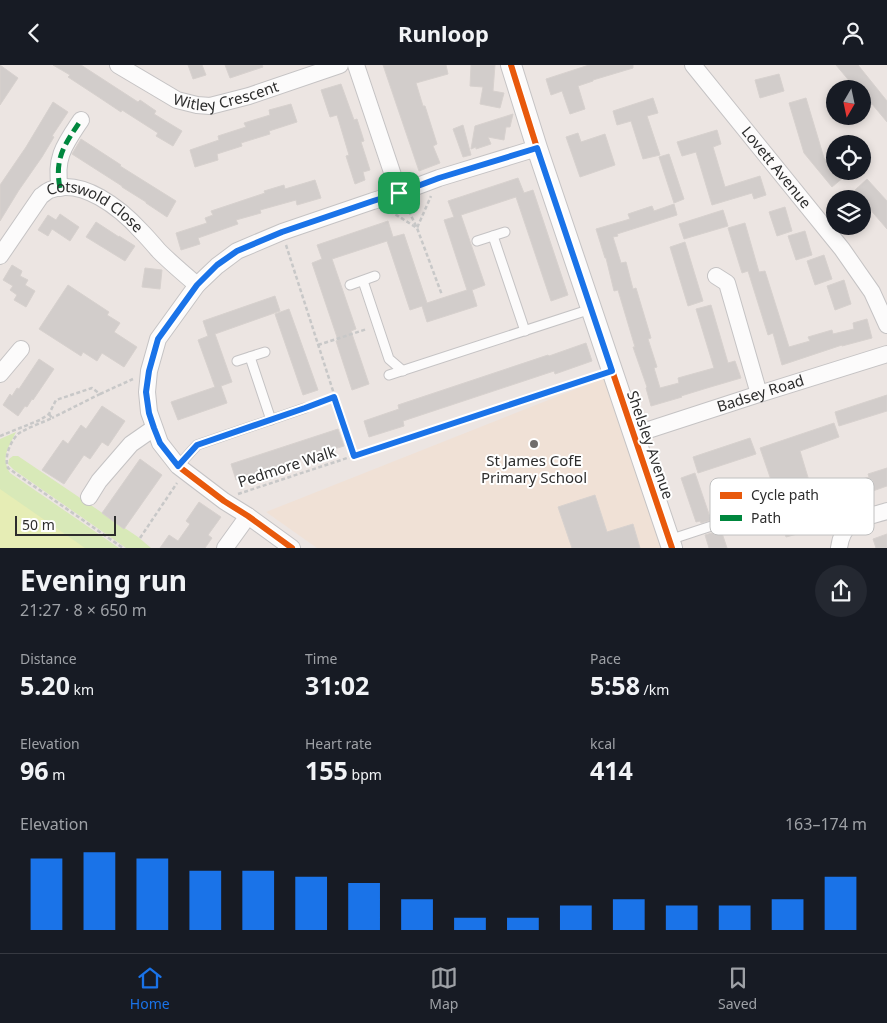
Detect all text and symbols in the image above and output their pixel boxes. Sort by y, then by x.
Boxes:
text: Runloop [398,18,489,48]
icon: back [20,19,48,47]
icon: person [839,19,867,47]
street label: Witley Crescent [171,76,281,115]
north arrow [826,80,871,125]
map controls [826,80,871,235]
street label: Lovett Avenue [738,122,816,212]
button: locate [826,135,871,180]
pin [378,172,420,214]
street label: Cotswold Close [43,176,148,236]
icon: arrive [385,179,413,207]
button: layers [826,190,871,235]
street label: Badsey Road [714,370,806,416]
street label: Shelsley Avenue [623,388,679,501]
marker: St James CofE Primary School [528,438,540,450]
street label: Pedmore Walk [235,441,338,491]
place label: St James CofE Primary School [481,450,587,487]
legend [710,478,874,535]
text: Cycle path [751,485,819,504]
text: Path [751,508,781,527]
scale bar [15,513,116,536]
text: 50 m [22,515,55,534]
text: Evening run [20,561,187,599]
button: share [815,565,867,617]
text: 21:27 · 8 × 650 m [20,599,147,621]
text: Distance [20,649,77,668]
text: Time [305,649,337,668]
text: Pace [590,649,621,668]
text: 5.20 [20,668,70,702]
text: 31:02 [305,668,369,702]
text: 5:58 [590,668,640,702]
text: km [70,680,94,699]
text: /km [640,680,669,699]
text: Elevation [20,734,80,753]
text: Heart rate [305,734,372,753]
text: kcal [590,734,616,753]
text: 96 [20,753,49,787]
text: 155 [305,753,348,787]
text: 414 [590,753,633,787]
text: m [49,765,65,784]
text: bpm [348,765,382,784]
text: Elevation [20,813,88,835]
text: 163–174 m [785,813,867,835]
tab: Home [130,964,170,1013]
tab: Map [429,964,458,1013]
tab: Saved [718,964,757,1013]

